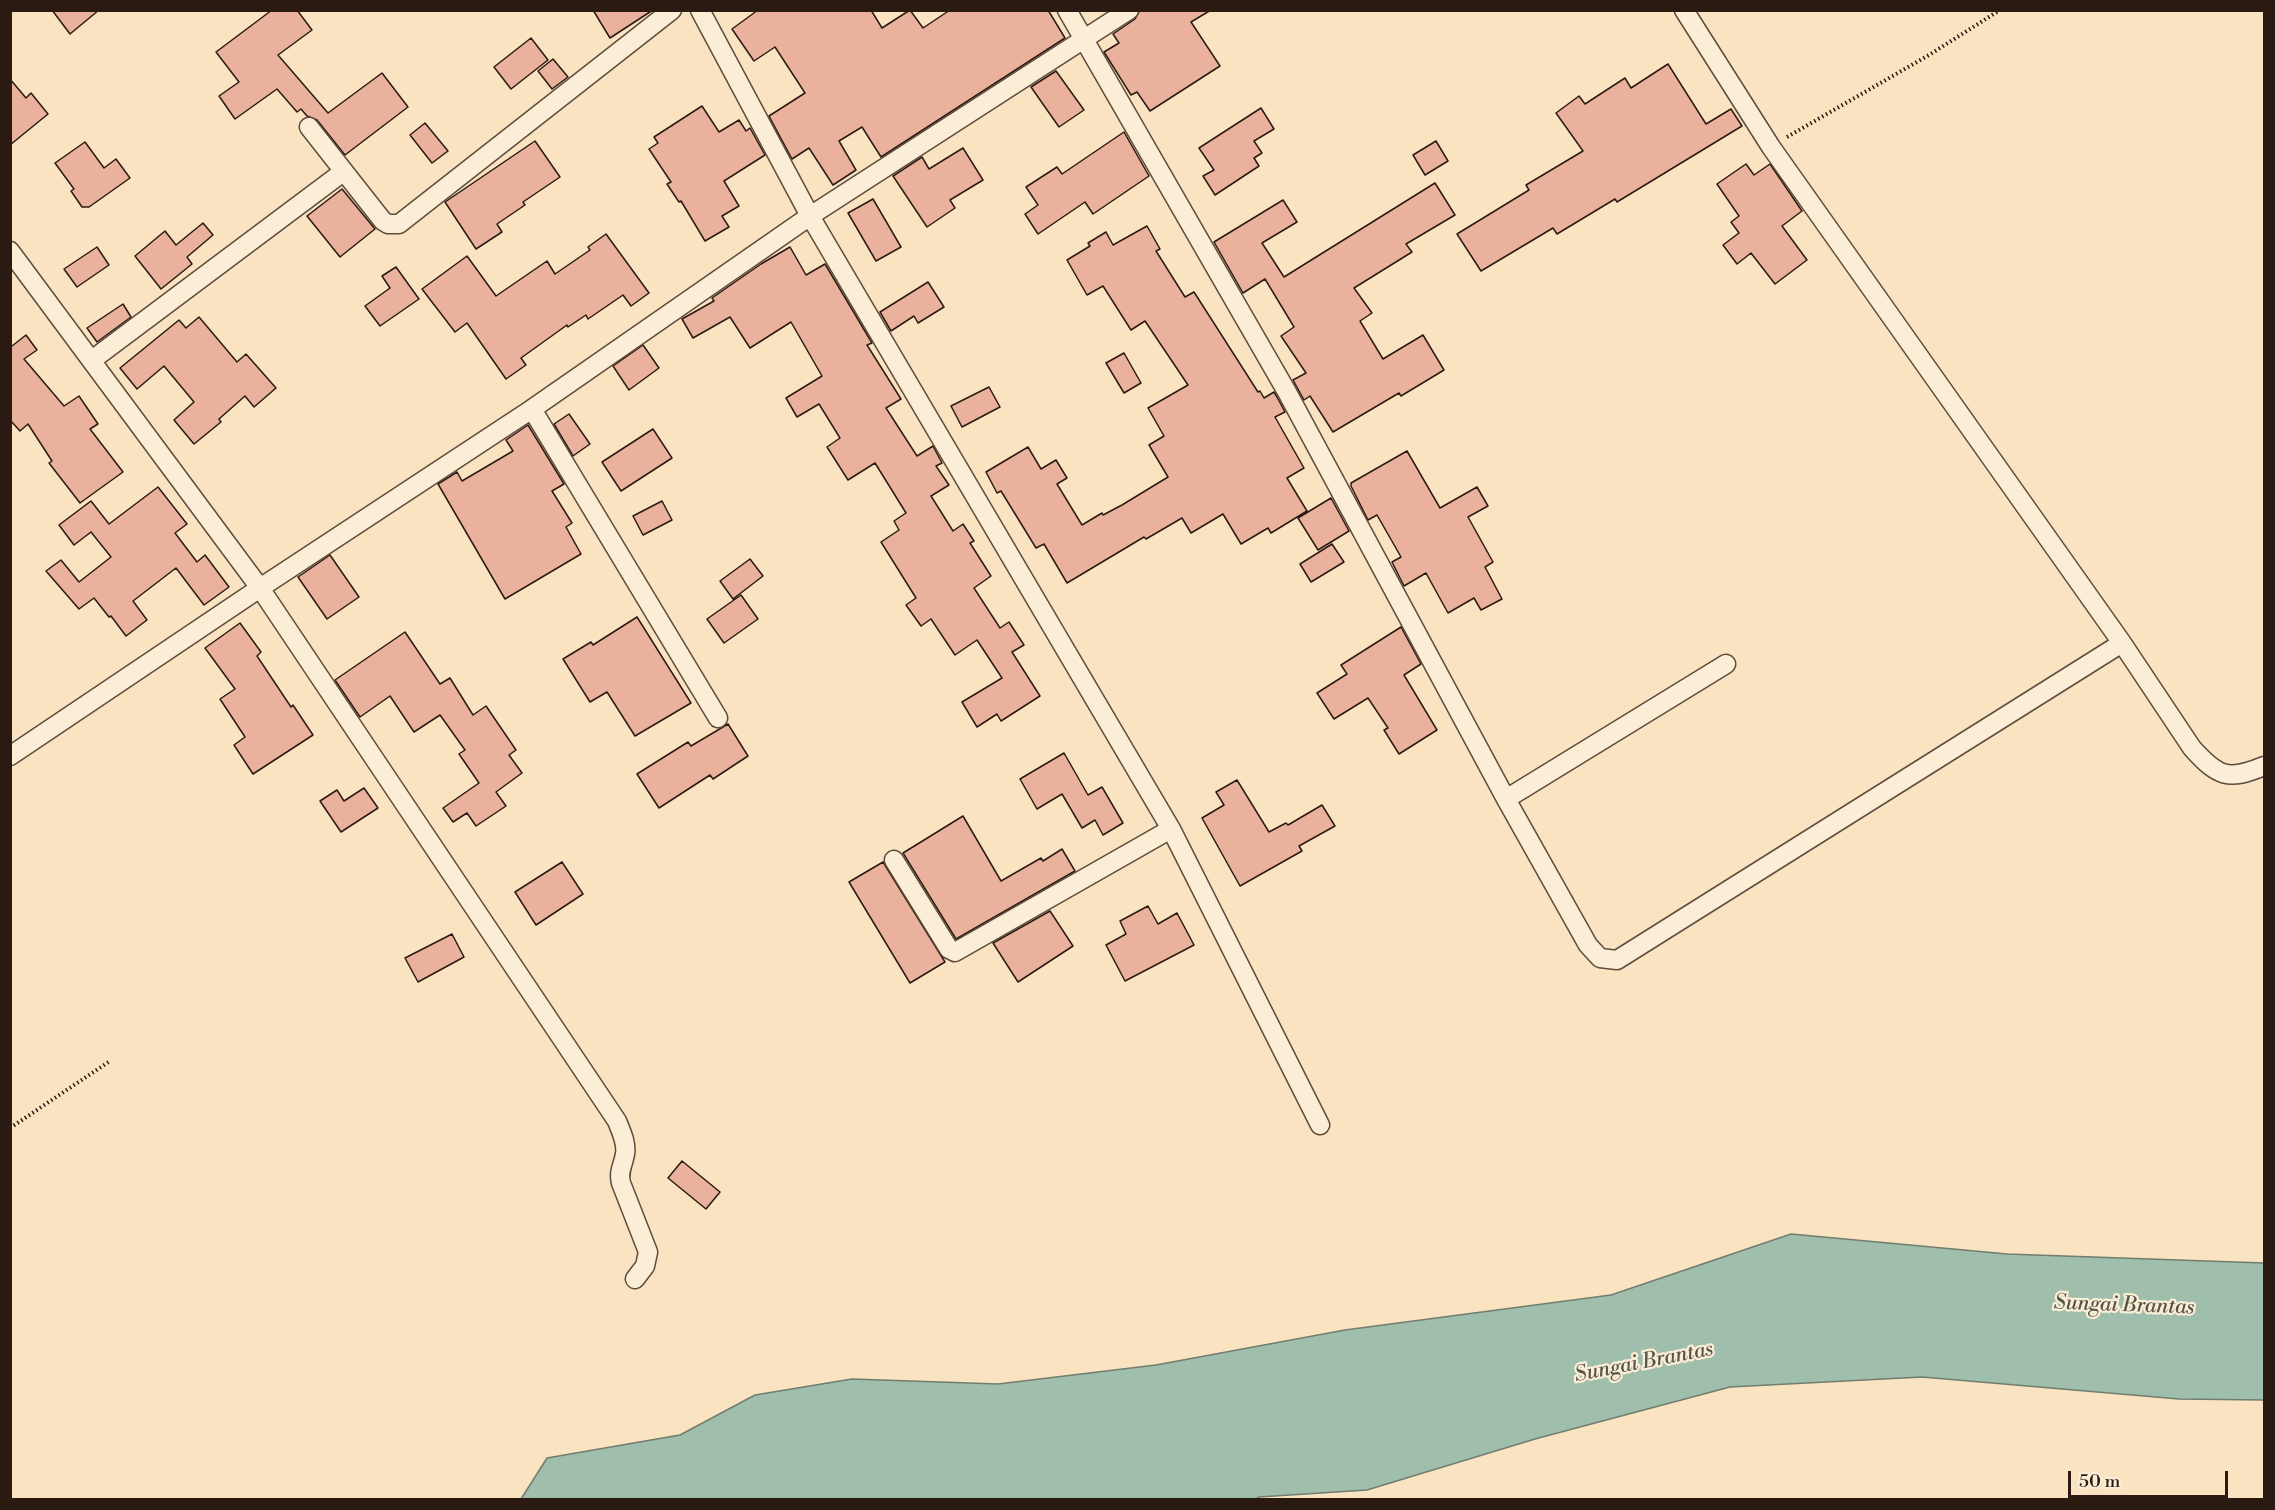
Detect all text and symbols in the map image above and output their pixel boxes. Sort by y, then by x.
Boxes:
water label: Sungai Brantas [2053,1291,2195,1321]
water label: Sungai Brantas [1572,1337,1716,1389]
scale bar [2071,1459,2232,1497]
text: 50 m [2079,1470,2120,1493]

